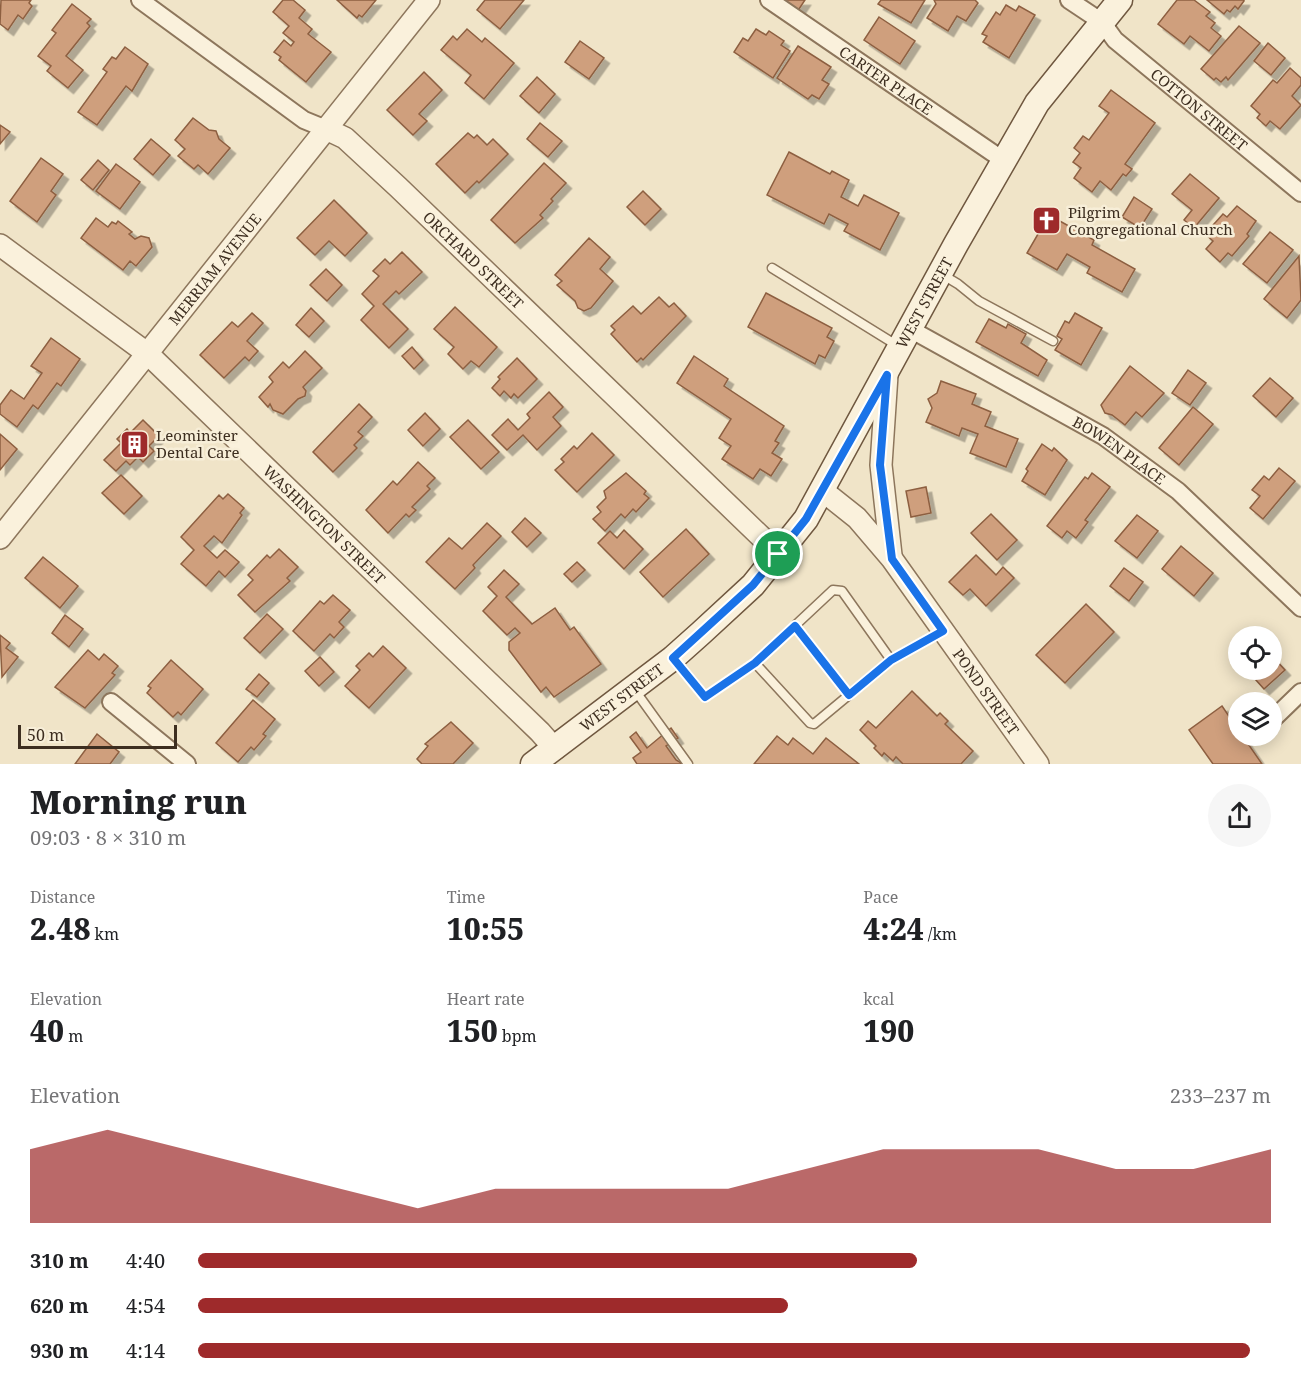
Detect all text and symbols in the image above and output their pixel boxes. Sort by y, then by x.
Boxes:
street label: CARTER PLACE [836,41,937,119]
street label: COTTON STREET [1147,64,1252,155]
place label: Pilgrim Congregational Church [1068,202,1233,239]
church icon: Pilgrim Congregational Church [1031,205,1063,237]
street label: ORCHARD STREET [419,207,528,313]
street label: MERRIAM AVENUE [164,209,265,329]
street label: WEST STREET [891,254,957,352]
street label: BOWEN PLACE [1069,411,1170,489]
place label: Leominster Dental Care [156,425,240,462]
building icon: Leominster Dental Care [119,428,151,460]
street label: WASHINGTON STREET [259,460,390,588]
pin [752,528,803,579]
icon: arrive [761,537,794,570]
map controls [1228,626,1282,746]
button: locate [1228,626,1282,680]
street label: POND STREET [949,644,1024,739]
street label: WEST STREET [575,659,668,735]
button: layers [1228,692,1282,746]
scale bar [18,722,177,750]
text: 50 m [27,724,64,746]
text: Morning run [30,779,247,824]
button: share [1208,784,1271,847]
text: 09:03 · 8 × 310 m [30,824,186,851]
text: Distance [30,886,95,908]
text: Time [447,886,485,908]
text: Pace [863,886,898,908]
text: 2.48 [30,908,90,949]
text: 10:55 [447,908,524,949]
text: 4:24 [863,908,924,949]
text: km [90,923,119,945]
text: /km [924,923,957,945]
text: Elevation [30,988,102,1010]
text: Heart rate [447,988,525,1010]
text: kcal [863,988,894,1010]
text: 40 [30,1010,64,1051]
text: 150 [447,1010,498,1051]
text: 190 [863,1010,914,1051]
text: m [64,1025,83,1047]
text: bpm [498,1025,537,1047]
text: Elevation [30,1082,120,1109]
text: 233–237 m [1170,1082,1271,1109]
text: 310 m [30,1247,89,1274]
text: 4:40 [126,1247,165,1274]
text: 620 m [30,1292,89,1319]
text: 4:54 [126,1292,165,1319]
text: 930 m [30,1337,89,1364]
text: 4:14 [126,1337,165,1364]

